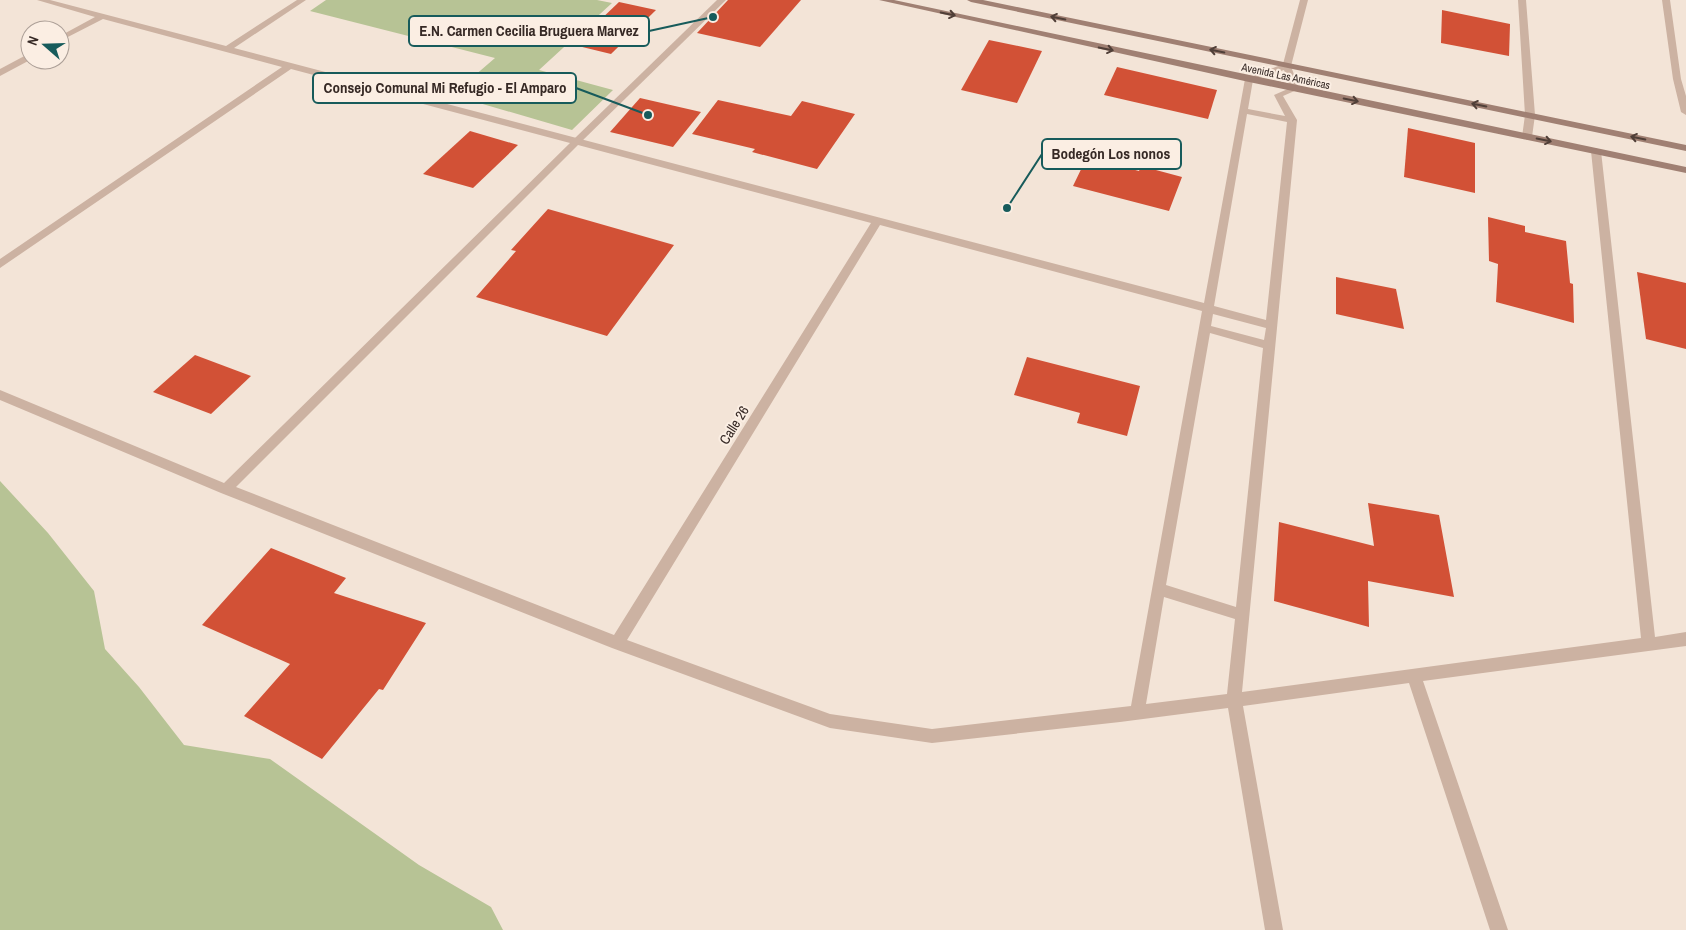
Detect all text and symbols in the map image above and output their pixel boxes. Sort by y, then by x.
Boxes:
one-way arrow [939,10,955,19]
one-way arrow [1051,13,1067,22]
callout: E.N. Carmen Cecilia Bruguera Marvez [409,16,649,46]
north arrow [20,20,70,70]
text: E.N. Carmen Cecilia Bruguera Marvez [419,20,639,41]
text: N [23,34,43,48]
one-way arrow [1098,44,1114,54]
one-way arrow [1210,46,1226,55]
street label: Avenida Las Américas [1239,60,1332,92]
callout: Consejo Comunal Mi Refugio - El Amparo [313,73,576,103]
text: Consejo Comunal Mi Refugio - El Amparo [324,77,566,98]
one-way arrow [1343,96,1359,106]
one-way arrow [1472,99,1488,109]
one-way arrow [1631,133,1647,142]
one-way arrow [1536,136,1552,145]
callout: Bodegón Los nonos [1042,139,1181,169]
text: Bodegón Los nonos [1052,143,1171,164]
street label: Calle 26 [715,402,753,448]

